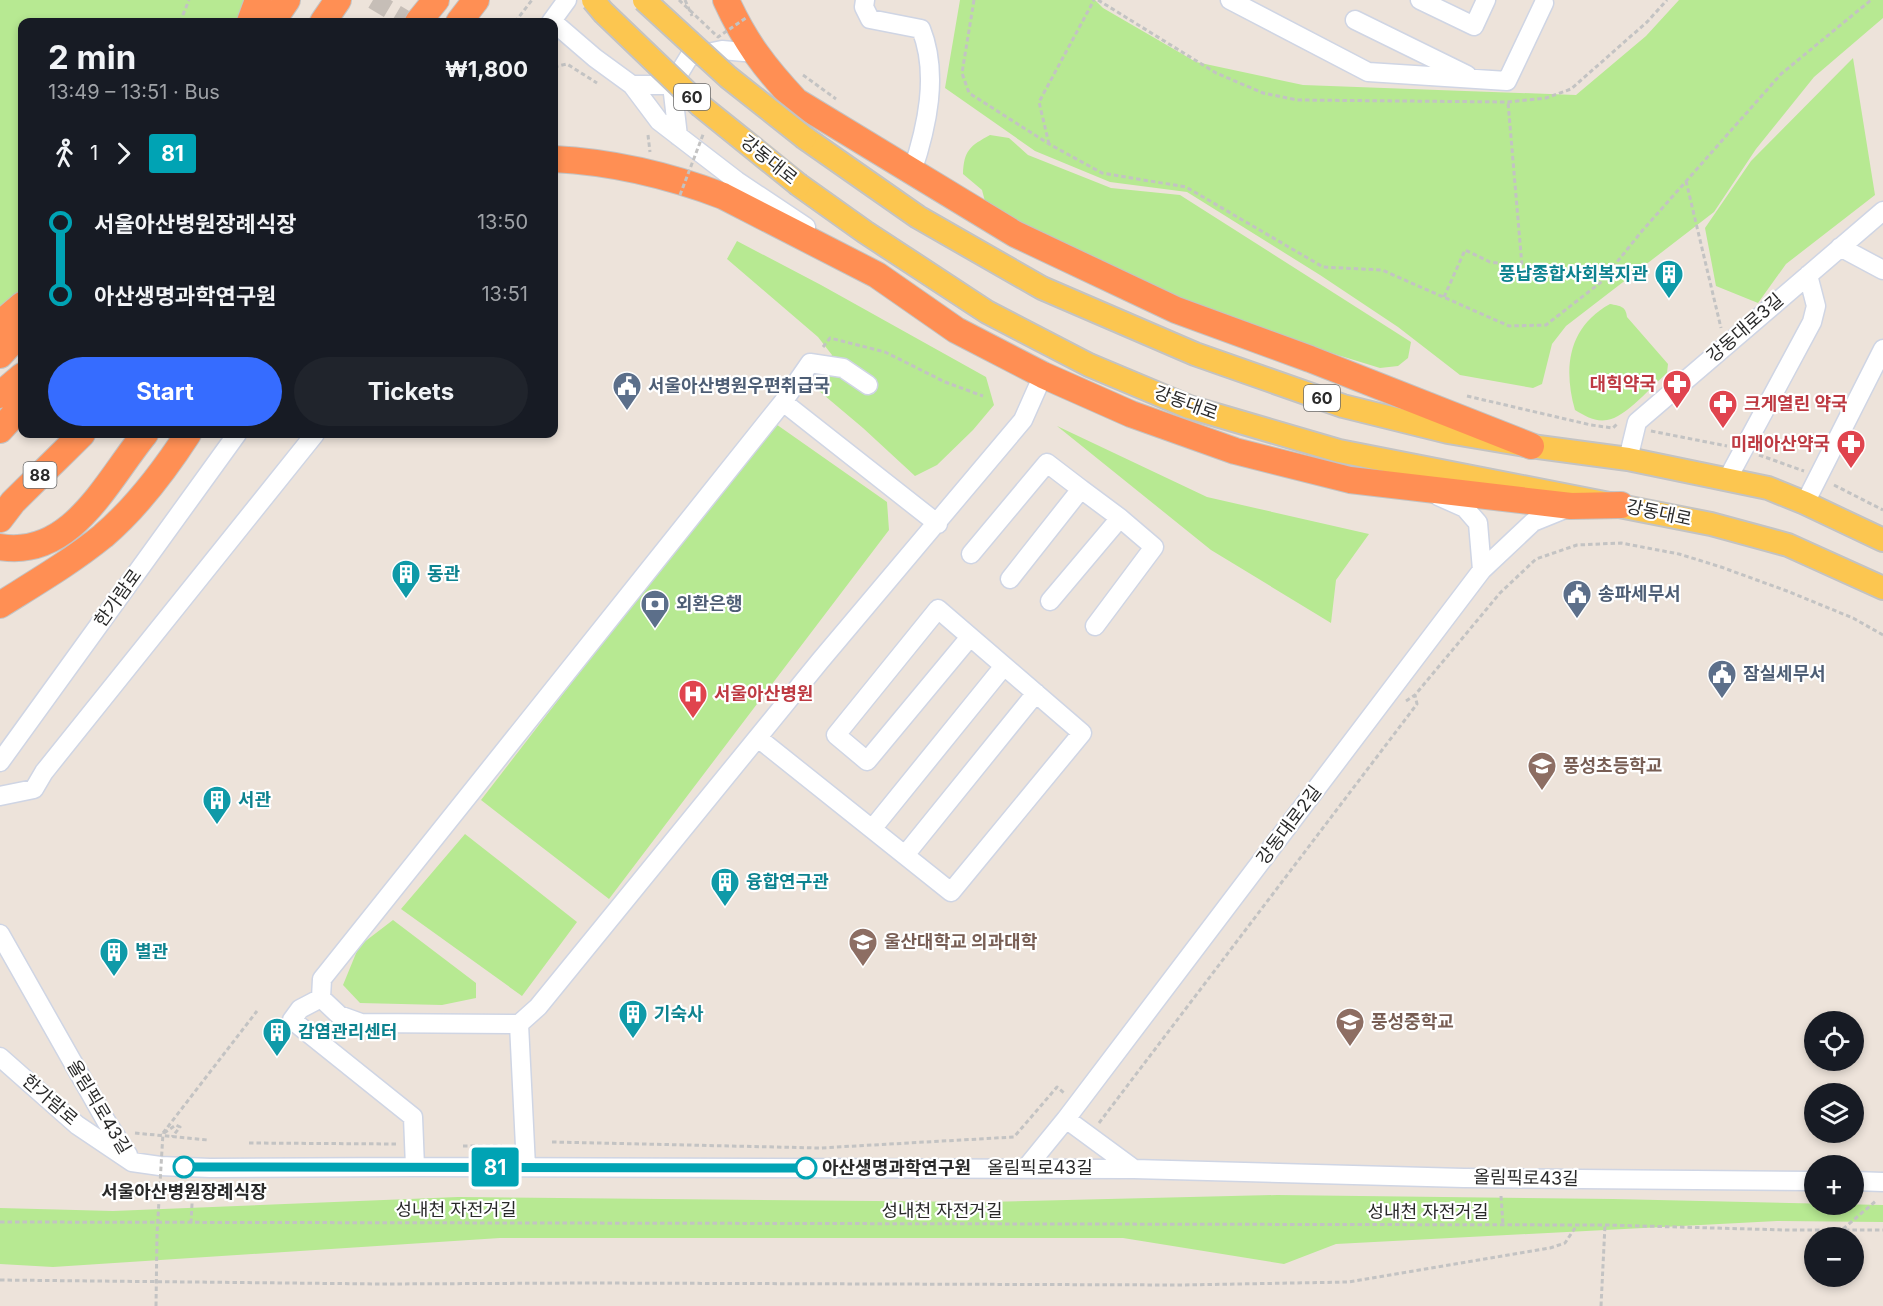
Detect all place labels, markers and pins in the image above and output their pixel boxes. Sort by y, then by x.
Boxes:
building icon: 풍납종합사회복지관 [1653,258,1685,300]
place label: 풍납종합사회복지관 [1499,263,1648,284]
pharmacy icon: 대힉약국 [1661,368,1693,410]
public building icon: 서울아산병원우편취급국 [611,370,643,412]
place label: 대힉약국 [1590,373,1656,394]
place label: 서울아산병원우편취급국 [648,375,830,396]
pharmacy icon: 크게열린 약국 [1707,388,1739,430]
place label: 크게열린 약국 [1744,393,1848,414]
pharmacy icon: 미래아산약국 [1835,428,1867,470]
place label: 미래아산약국 [1731,433,1830,454]
building icon: 동관 [390,558,422,600]
place label: 동관 [427,563,461,584]
public building icon: 송파세무서 [1561,578,1593,620]
place label: 송파세무서 [1598,583,1681,604]
bank icon: 외환은행 [639,588,671,630]
place label: 외환은행 [676,593,742,614]
public building icon: 잠실세무서 [1706,658,1738,700]
place label: 잠실세무서 [1743,663,1826,684]
hospital icon: 서울아산병원 [677,678,709,720]
place label: 서울아산병원 [714,683,813,704]
school or university icon: 풍성초등학교 [1526,750,1558,792]
place label: 풍성초등학교 [1563,755,1662,776]
building icon: 서관 [201,784,233,826]
place label: 서관 [238,789,272,810]
building icon: 융합연구관 [709,866,741,908]
place label: 융합연구관 [746,871,829,892]
school or university icon: 울산대학교 의과대학 [847,926,879,968]
place label: 울산대학교 의과대학 [884,931,1038,952]
building icon: 별관 [98,936,130,978]
place label: 별관 [135,941,169,962]
building icon: 기숙사 [617,998,649,1040]
place label: 기숙사 [654,1003,704,1024]
school or university icon: 풍성중학교 [1334,1006,1366,1048]
place label: 풍성중학교 [1371,1011,1454,1032]
building icon: 감염관리센터 [261,1016,293,1058]
place label: 감염관리센터 [298,1021,397,1042]
marker: 서울아산병원장례식장 [173,1156,195,1178]
marker: 아산생명과학연구원 [795,1157,817,1179]
place label: 아산생명과학연구원 [822,1157,971,1178]
place label: 서울아산병원장례식장 [101,1181,267,1202]

